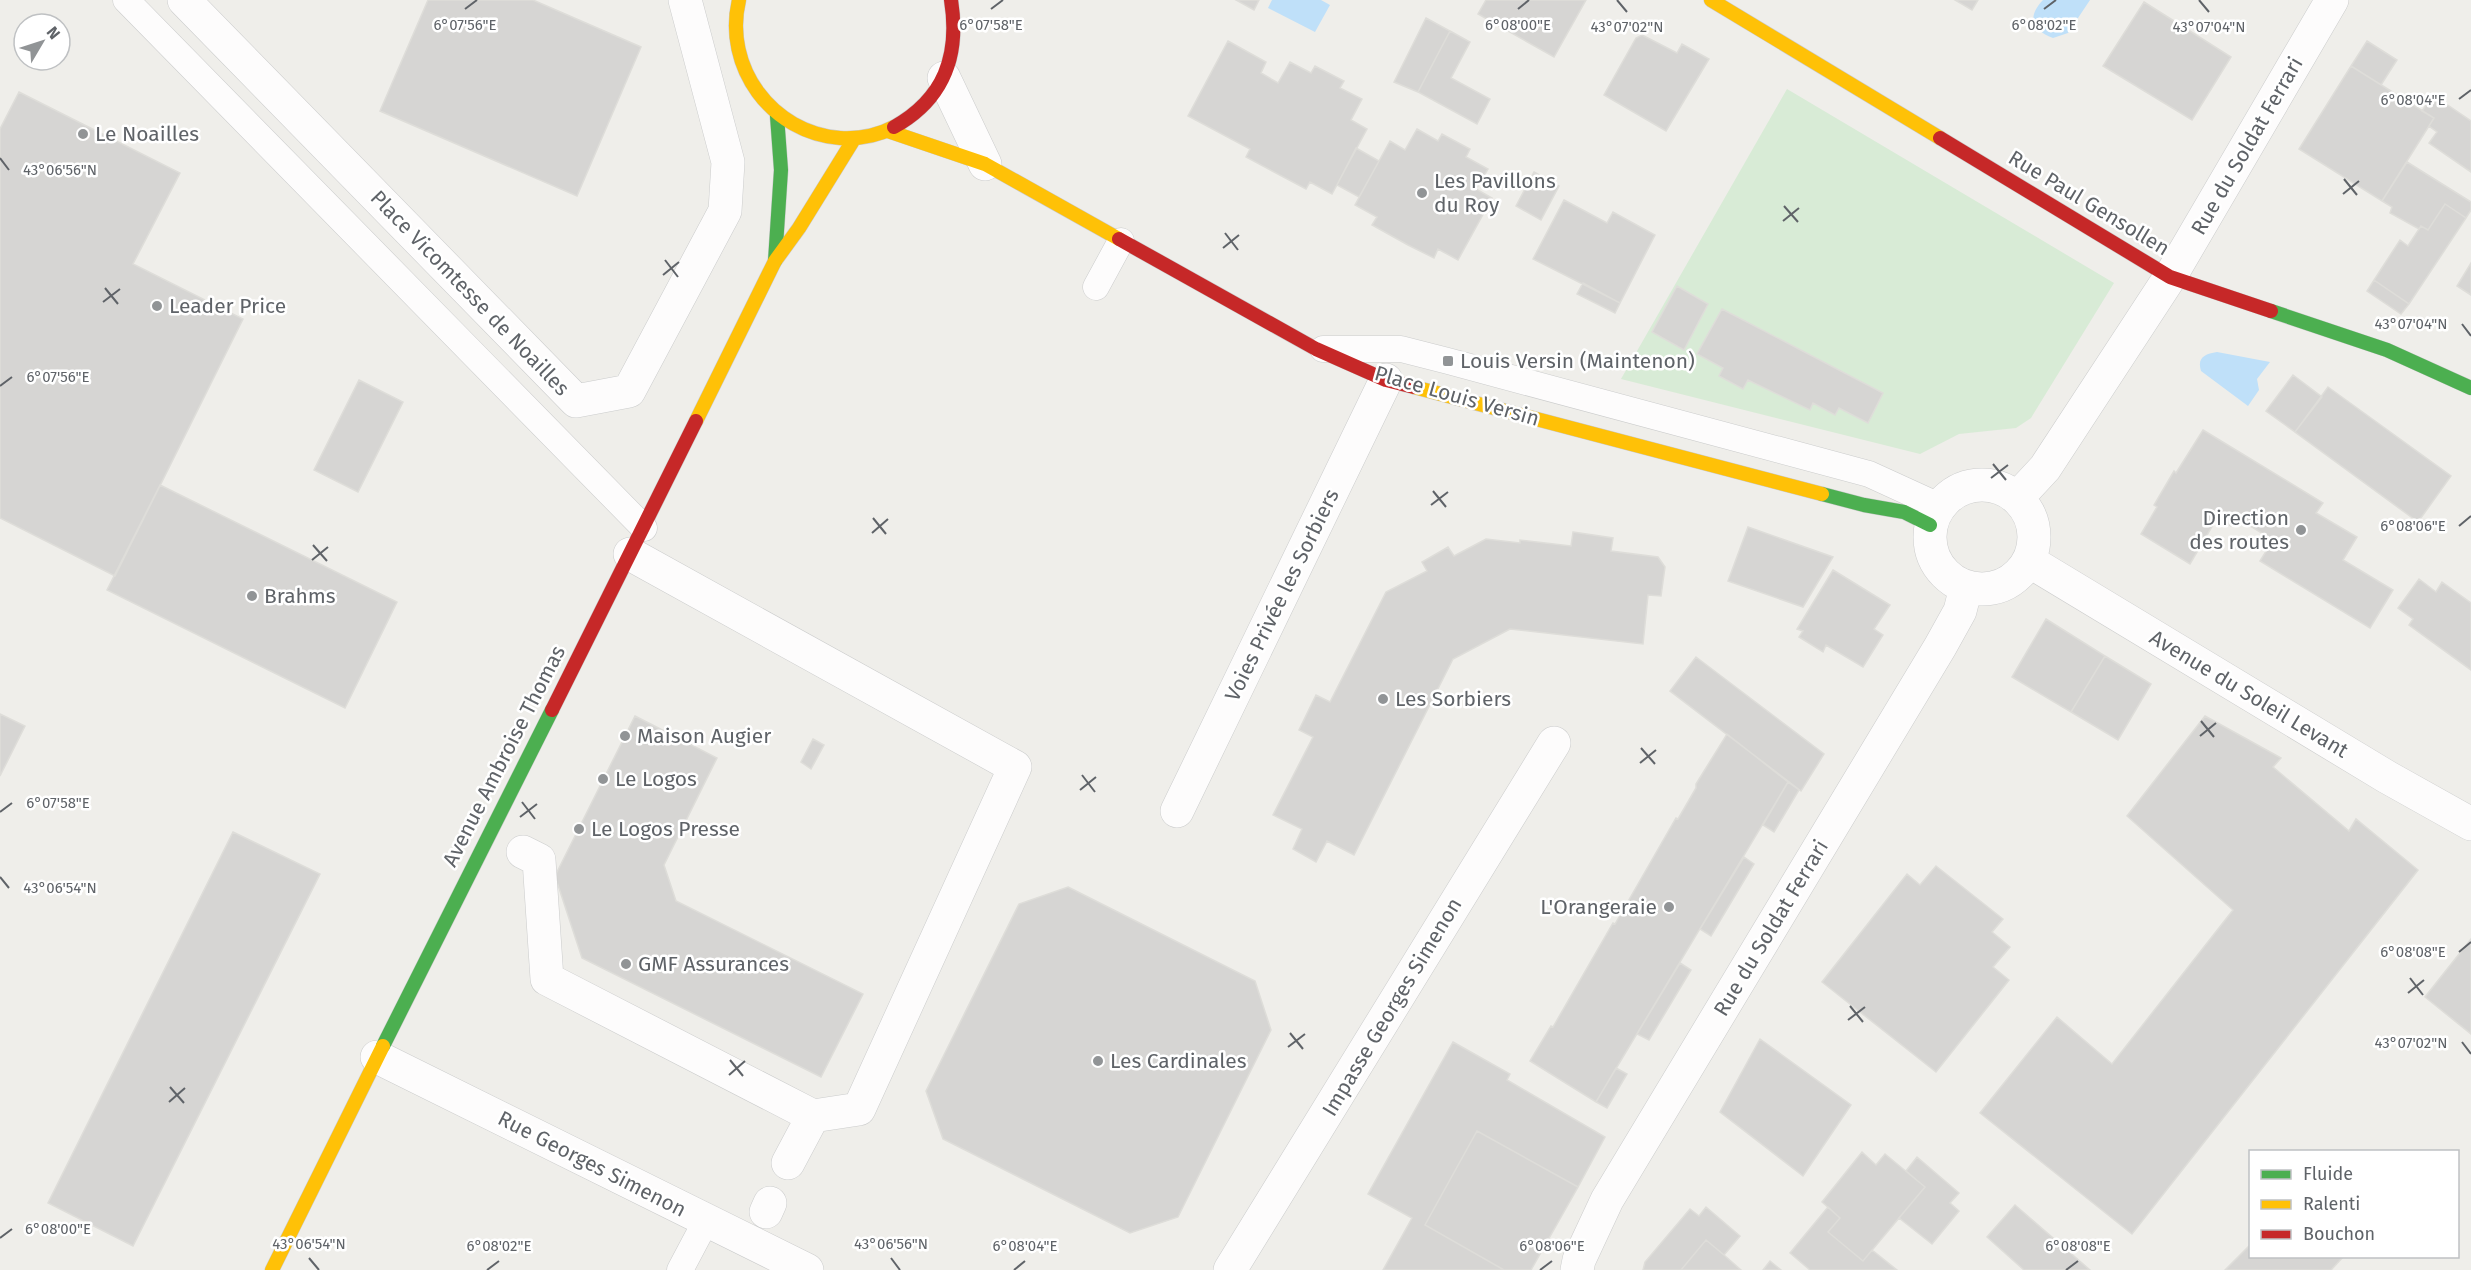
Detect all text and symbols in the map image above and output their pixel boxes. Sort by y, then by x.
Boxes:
north arrow [12,12,72,72]
text: 6°07'56"E [433,16,497,34]
text: 6°07'58"E [959,16,1023,34]
text: 6°08'00"E [1485,16,1551,34]
text: 6°08'02"E [2012,16,2076,34]
text: 43°07'02"N [1591,18,1663,36]
text: 43°07'04"N [2173,18,2245,36]
text: N [43,23,64,43]
street label: Rue du Soldat Ferrari [2185,52,2309,240]
text: 6°08'04"E [2381,91,2445,109]
place label: Le Noailles [95,121,199,147]
marker: Le Noailles [76,127,90,141]
street label: Rue Paul Gensollen [2004,145,2174,261]
text: 43°06'56"N [23,161,97,179]
place label: Les Pavillons du Roy [1434,168,1556,218]
street label: Place Vicomtesse de Noailles [365,185,575,401]
marker: Les Pavillons du Roy [1415,186,1429,200]
place label: Leader Price [169,293,286,319]
marker: Leader Price [150,299,164,313]
text: 43°07'04"N [2375,315,2447,333]
place label: Louis Versin (Maintenon) [1460,348,1695,374]
marker: Louis Versin (Maintenon) [1441,354,1455,368]
street label: Place Louis Versin [1372,360,1542,432]
text: 6°07'56"E [26,368,90,386]
street label: Voies Privée les Sorbiers [1219,485,1345,705]
place label: Direction des routes [2189,505,2289,555]
text: 6°08'06"E [2380,517,2446,535]
marker: Direction des routes [2294,523,2308,537]
place label: Brahms [264,583,336,609]
marker: Brahms [245,589,259,603]
street label: Avenue du Soleil Levant [2145,624,2353,764]
street label: Avenue Ambroise Thomas [437,641,571,871]
place label: Les Sorbiers [1395,686,1511,712]
marker: Les Sorbiers [1376,692,1390,706]
place label: Maison Augier [637,723,771,749]
marker: Maison Augier [618,729,632,743]
place label: Le Logos [615,766,697,792]
marker: Le Logos [596,772,610,786]
text: 6°07'58"E [26,794,90,812]
place label: Le Logos Presse [591,816,740,842]
marker: Le Logos Presse [572,822,586,836]
street label: Rue du Soldat Ferrari [1708,835,1834,1021]
text: 43°06'54"N [23,879,97,897]
street label: Impasse Georges Simenon [1316,893,1468,1121]
place label: L'Orangeraie [1540,894,1657,920]
marker: L'Orangeraie [1662,900,1676,914]
text: 6°08'08"E [2380,943,2446,961]
place label: GMF Assurances [638,951,789,977]
marker: GMF Assurances [619,957,633,971]
text: 43°07'02"N [2375,1034,2447,1052]
place label: Les Cardinales [1110,1048,1247,1074]
marker: Les Cardinales [1091,1054,1105,1068]
street label: Rue Georges Simenon [494,1105,690,1223]
legend [2249,1150,2459,1258]
text: Fluide [2303,1163,2353,1185]
text: Ralenti [2303,1193,2360,1215]
text: 6°08'00"E [25,1220,91,1238]
text: Bouchon [2303,1223,2375,1245]
text: 43°06'54"N [272,1235,346,1253]
text: 43°06'56"N [854,1235,928,1253]
text: 6°08'02"E [467,1237,531,1255]
text: 6°08'04"E [993,1237,1057,1255]
text: 6°08'06"E [1519,1237,1585,1255]
text: 6°08'08"E [2045,1237,2111,1255]

